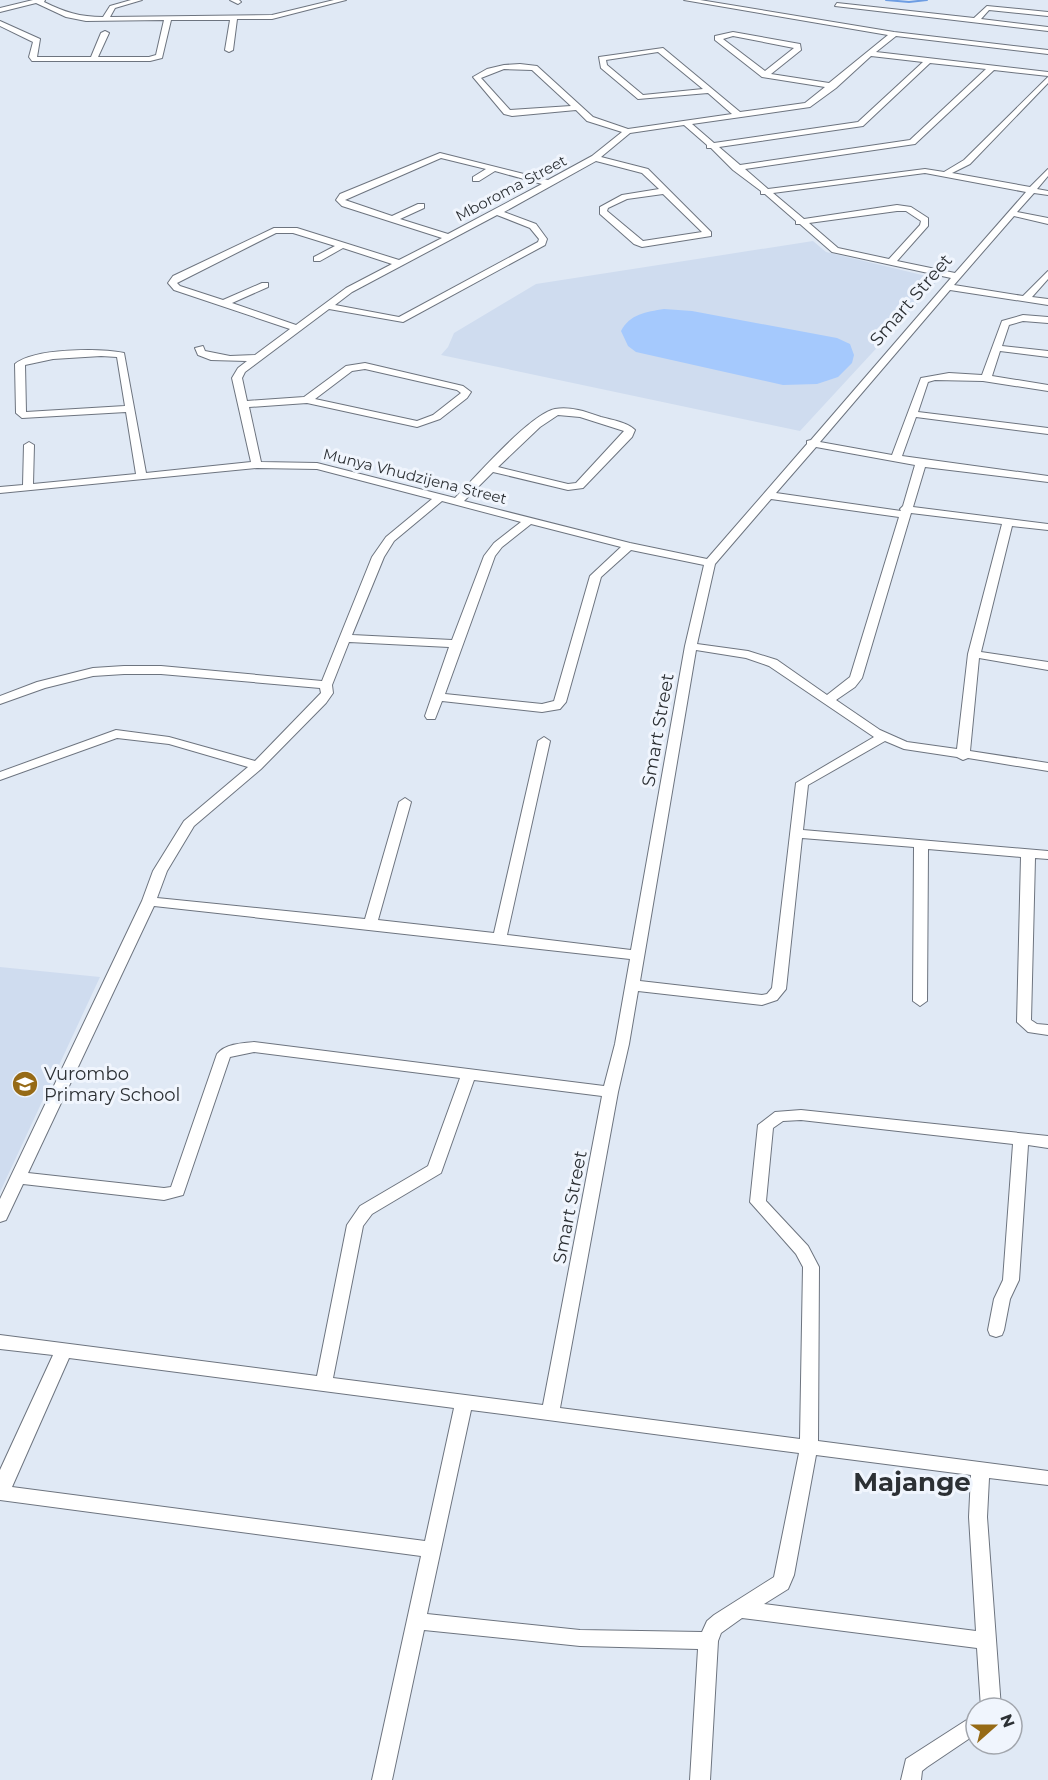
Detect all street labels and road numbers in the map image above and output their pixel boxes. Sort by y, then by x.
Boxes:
street label: Mboroma Street [452,151,570,225]
street label: Smart Street [865,249,957,351]
street label: Munya Vhudzijena Street [321,444,509,508]
street label: Smart Street [637,672,679,788]
street label: Smart Street [548,1149,592,1265]

